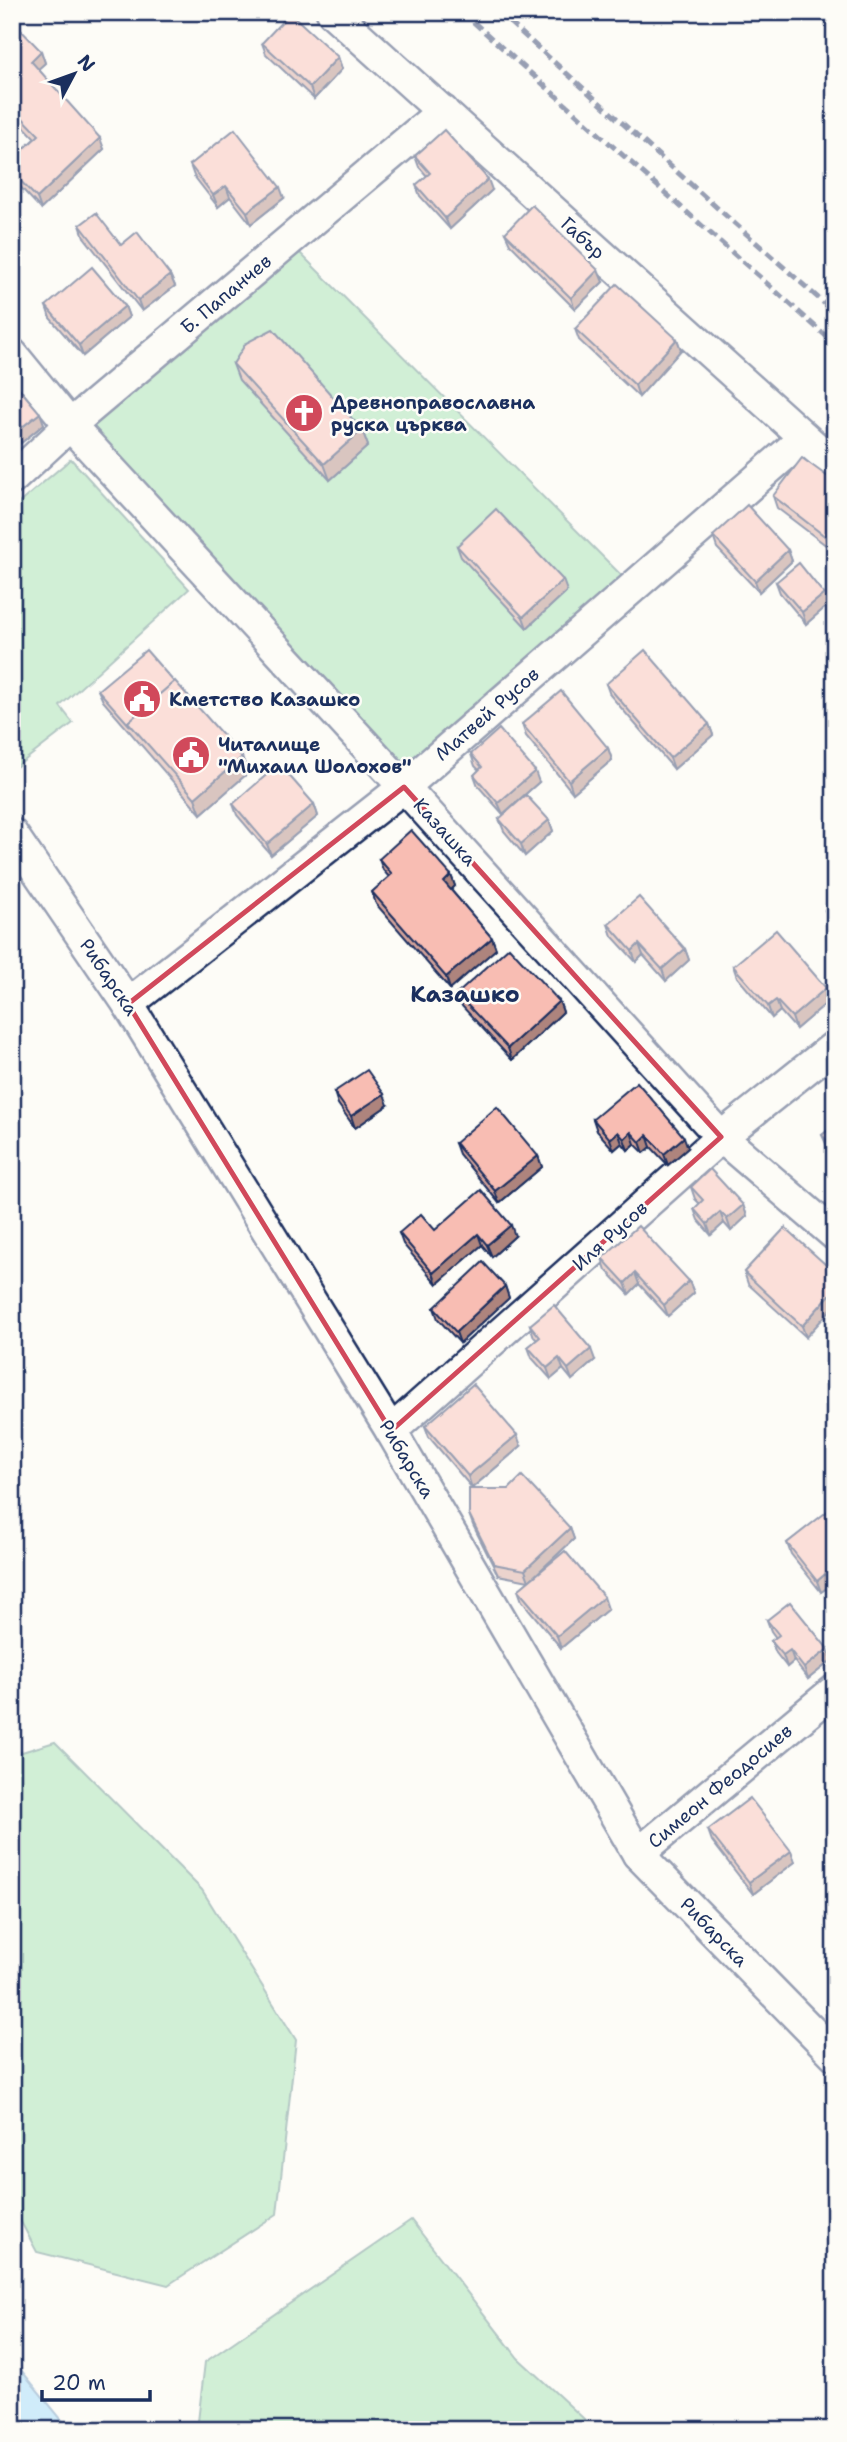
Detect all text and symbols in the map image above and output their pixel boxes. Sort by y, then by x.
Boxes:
north arrow [38,38,108,108]
text: N [72,49,101,77]
street label: Габър [555,211,611,265]
street label: Б. Папанчев [175,249,277,339]
place label: Древноправославна руска църква [331,390,535,437]
church icon: Древноправославна руска църква [283,392,325,434]
street label: Матвей Русов [429,662,545,766]
public building icon: Кметство Казашко [121,678,163,720]
place label: Кметство Казашко [169,687,360,712]
place label: Читалище "Михаил Шолохов" [218,732,412,779]
public building icon: Читалище "Михаил Шолохов" [170,734,212,776]
street label: Казашка [408,793,482,871]
street label: Рибарска [74,934,144,1020]
district label: Казашко [410,979,520,1009]
street label: Иля Русов [567,1195,653,1277]
street label: Рибарска [374,1415,440,1503]
street label: Симеон Феодосиев [643,1718,797,1854]
street label: Рибарска [675,1892,754,1972]
scale bar [42,2358,150,2402]
text: 20 m [52,2369,106,2397]

